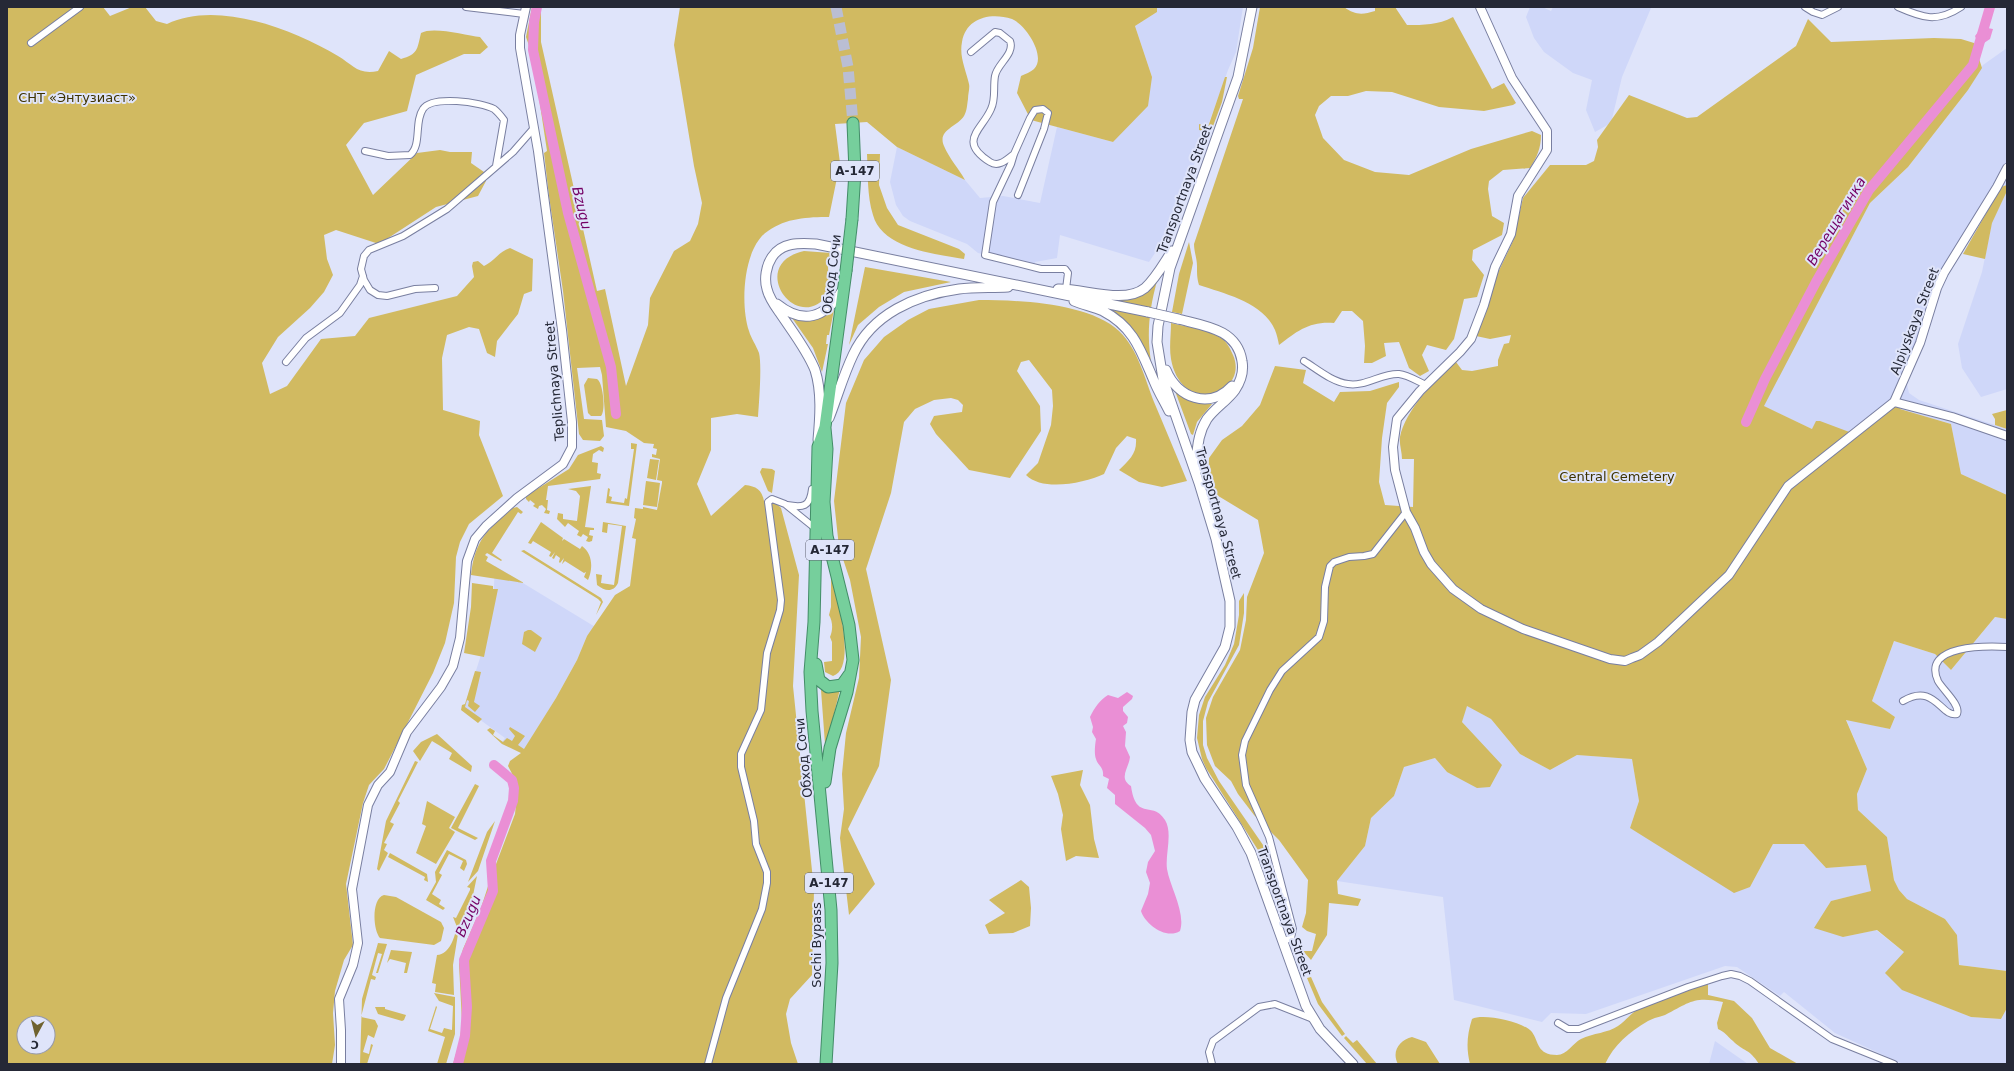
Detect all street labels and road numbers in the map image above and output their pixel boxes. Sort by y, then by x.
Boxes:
street label: Transportnaya Street [1154,122,1215,257]
road number: А-147 [831,161,879,181]
street label: Обход Сочи [819,233,844,315]
street label: Alpiyskaya Street [1887,266,1942,377]
street label: Teplichnaya Street [542,320,567,442]
street label: Transportnaya Street [1192,445,1245,581]
road number: А-147 [806,540,854,560]
street label: Обход Сочи [792,717,815,799]
street label: Transportnaya Street [1254,844,1315,978]
road number: А-147 [805,873,853,893]
street label: Sochi Bypass [809,902,824,988]

